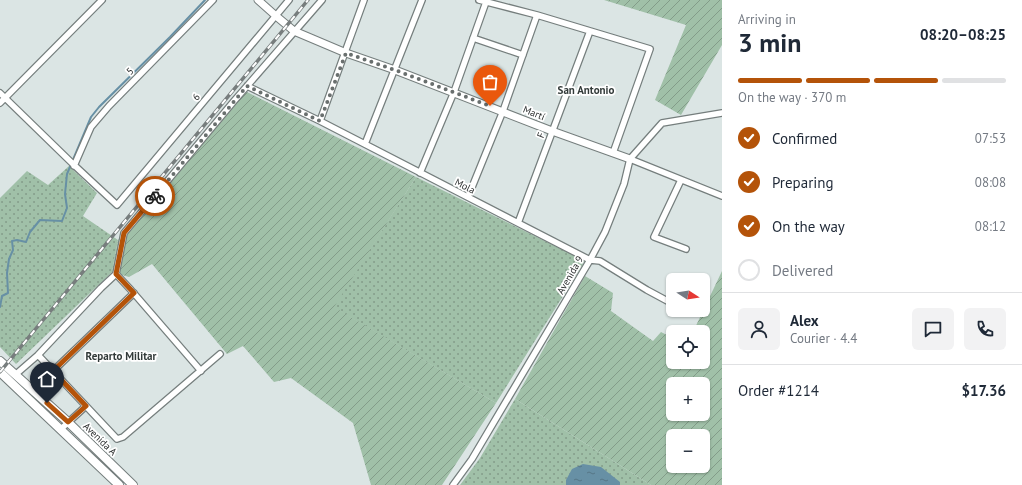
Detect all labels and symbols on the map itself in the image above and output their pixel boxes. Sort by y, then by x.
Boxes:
street label: 5 [123,64,137,78]
pin [473,65,507,106]
district label: San Antonio [558,83,615,97]
street label: 6 [189,91,203,103]
street label: Martí [521,103,547,123]
street label: F [534,130,548,140]
street label: Mola [453,175,477,197]
courier [135,176,175,216]
street label: Avenida 9 [554,254,586,296]
north arrow [666,273,710,317]
district label: Reparto Militar [86,349,157,363]
pin [30,362,64,403]
street label: Avenida A [80,420,120,458]

